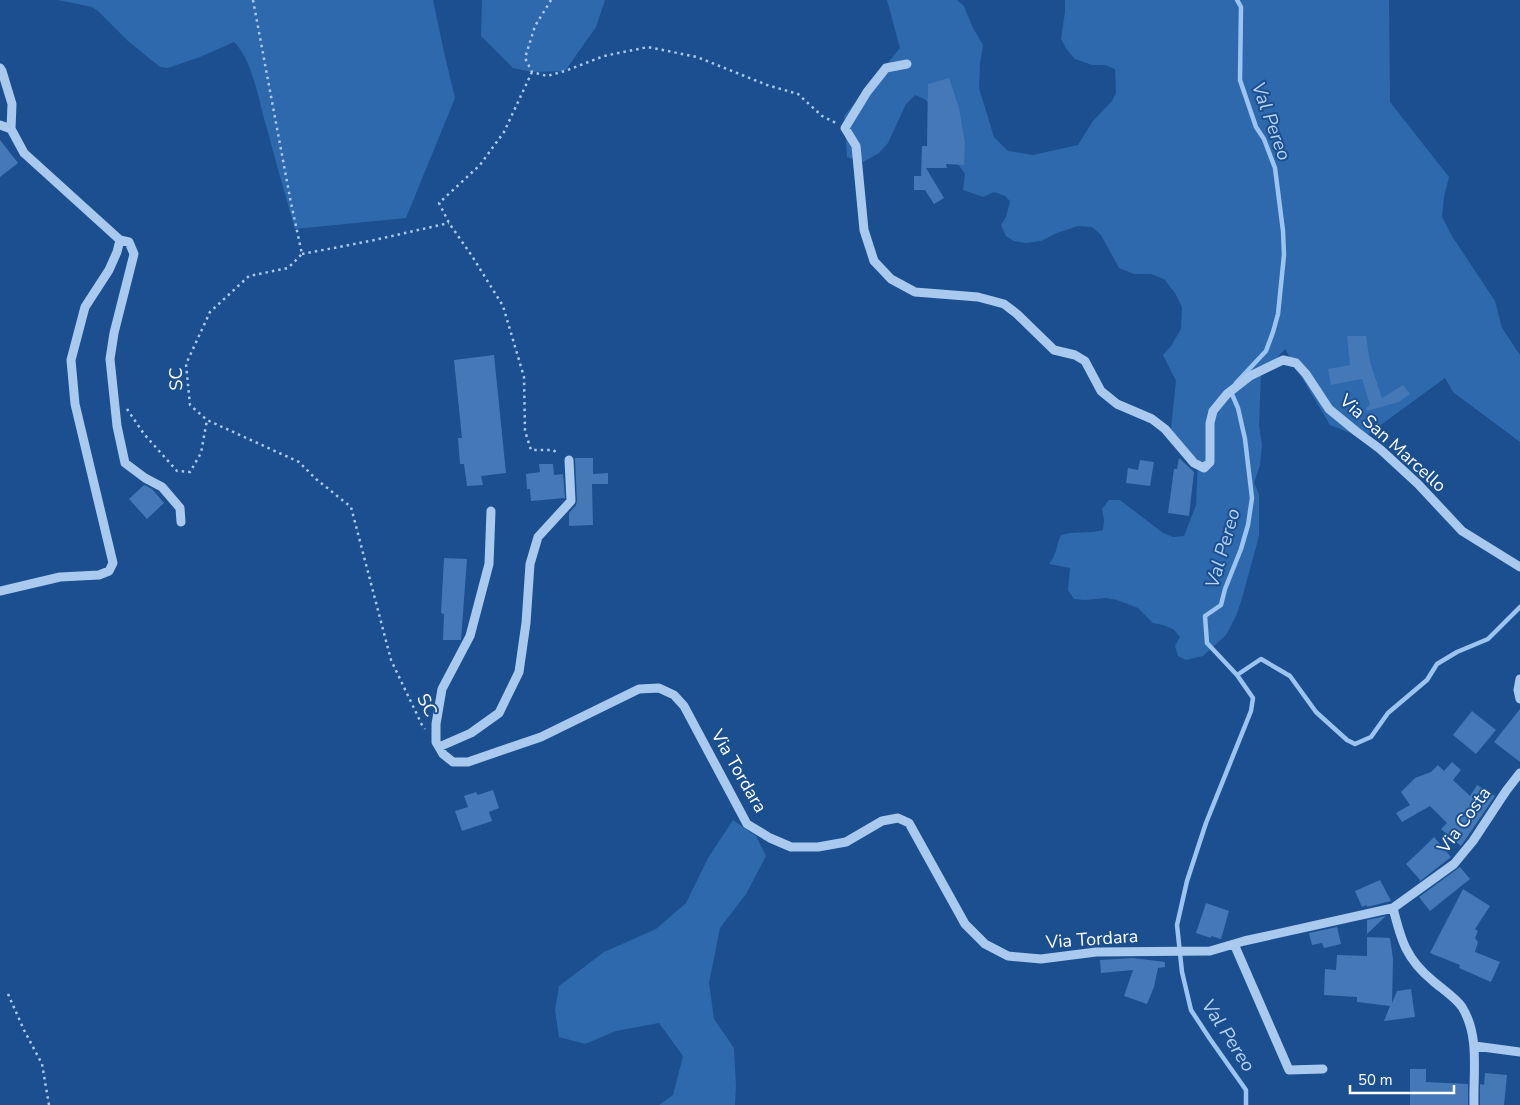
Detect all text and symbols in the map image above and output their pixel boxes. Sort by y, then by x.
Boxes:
water label: Val Pereo [1245,79,1297,164]
street label: SC [164,367,188,391]
street label: Via San Marcello [1334,388,1451,497]
water label: Val Pereo [1199,505,1247,591]
street label: SC [411,689,443,721]
street label: Via Tordara [705,724,773,817]
street label: Via Costa [1431,782,1496,859]
street label: Via Tordara [1044,924,1139,954]
water label: Val Pereo [1195,994,1261,1077]
scale bar [1350,1062,1454,1094]
text: 50 m [1358,1070,1393,1090]

